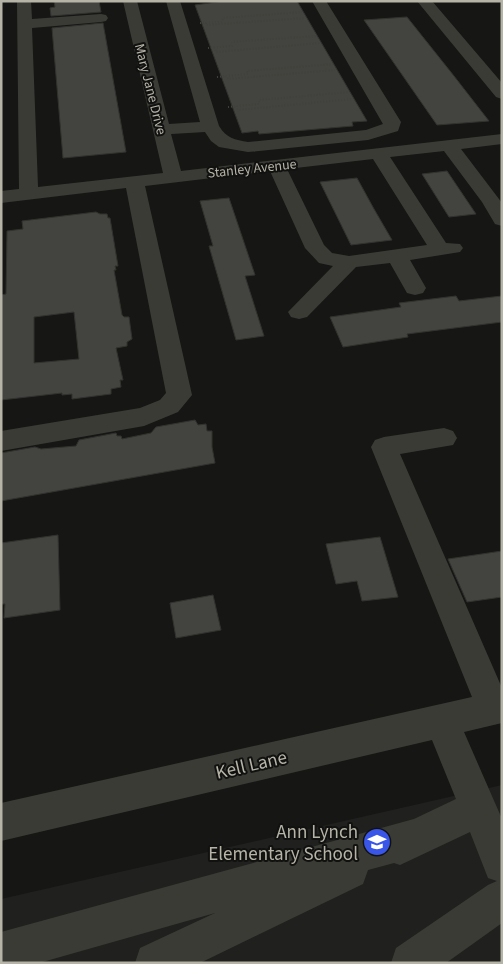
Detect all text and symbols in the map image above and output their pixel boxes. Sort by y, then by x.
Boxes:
street label: Mary Jane Drive [129,42,171,137]
street label: Stanley Avenue [207,154,298,184]
street label: Kell Lane [213,744,290,787]
place label: Ann Lynch Elementary School [208,819,358,868]
school or university icon: Ann Lynch Elementary School [362,827,392,857]

